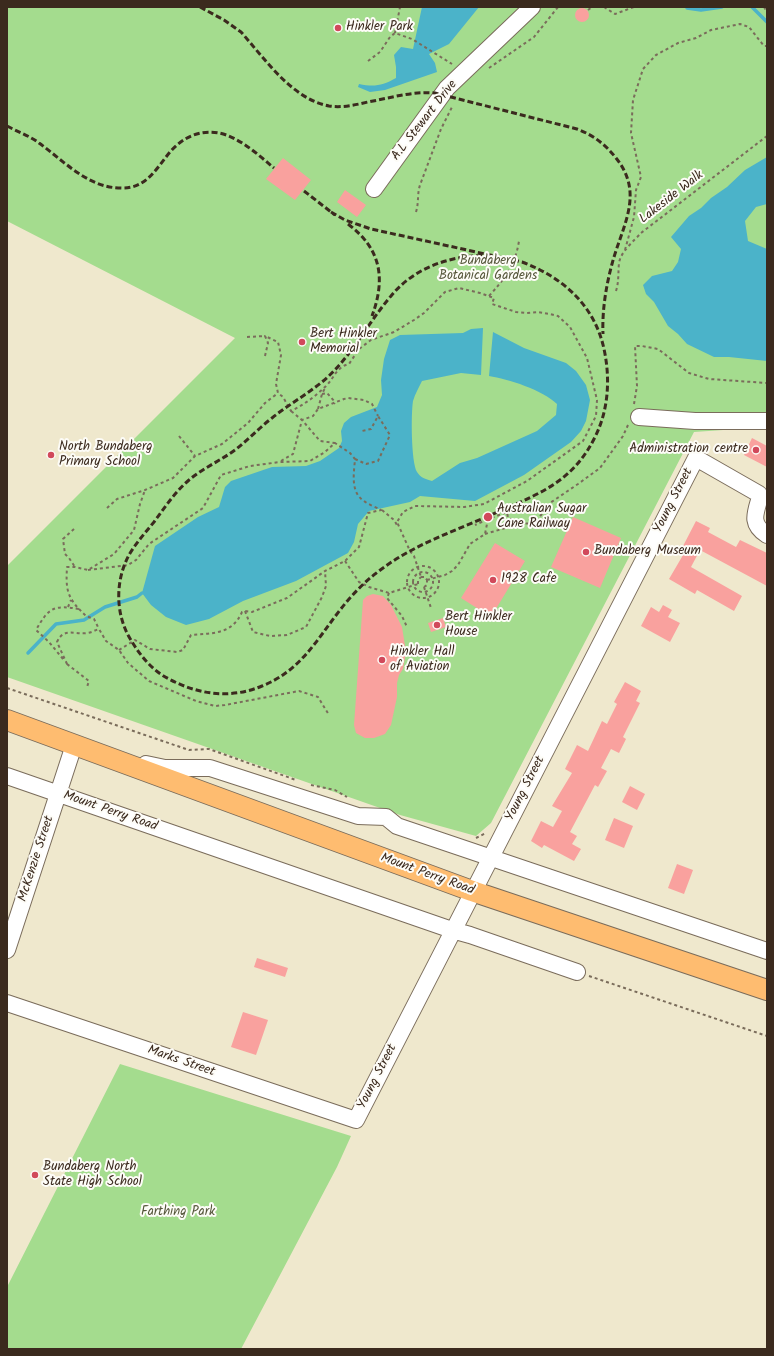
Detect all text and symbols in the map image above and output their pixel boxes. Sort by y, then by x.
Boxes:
place label: Hinkler Park [346,20,413,36]
marker: Hinkler Park [333,23,343,33]
street label: A.L Stewart Drive [389,78,461,164]
street label: Lakeside Walk [637,168,707,228]
park label: Bundaberg Botanical Gardens [439,254,537,285]
place label: Bert Hinkler Memorial [310,327,377,358]
marker: Bert Hinkler Memorial [297,337,307,347]
place label: North Bundaberg Primary School [59,440,152,471]
place label: Administration centre [629,442,748,458]
marker: Administration centre [751,445,761,455]
marker: North Bundaberg Primary School [46,450,56,460]
street label: Young Street [651,466,697,536]
place label: Australian Sugar Cane Railway [497,502,586,533]
marker: Australian Sugar Cane Railway [482,511,494,523]
place label: Bundaberg Museum [594,544,701,560]
marker: Bundaberg Museum [581,547,591,557]
place label: 1928 Cafe [501,572,557,588]
marker: 1928 Cafe [488,575,498,585]
place label: Bert Hinkler House [445,610,512,641]
marker: Bert Hinkler House [432,620,442,630]
place label: Hinkler Hall of Aviation [390,645,455,676]
marker: Hinkler Hall of Aviation [377,655,387,665]
street label: Young Street [503,754,549,824]
street label: Mount Perry Road [61,789,159,835]
street label: McKenzie Street [16,814,58,904]
street label: Mount Perry Road [378,851,476,899]
street label: Young Street [355,1042,401,1112]
street label: Marks Street [145,1043,217,1081]
place label: Bundaberg North State High School [43,1160,142,1191]
marker: Bundaberg North State High School [30,1170,40,1180]
park label: Farthing Park [141,1205,215,1221]

